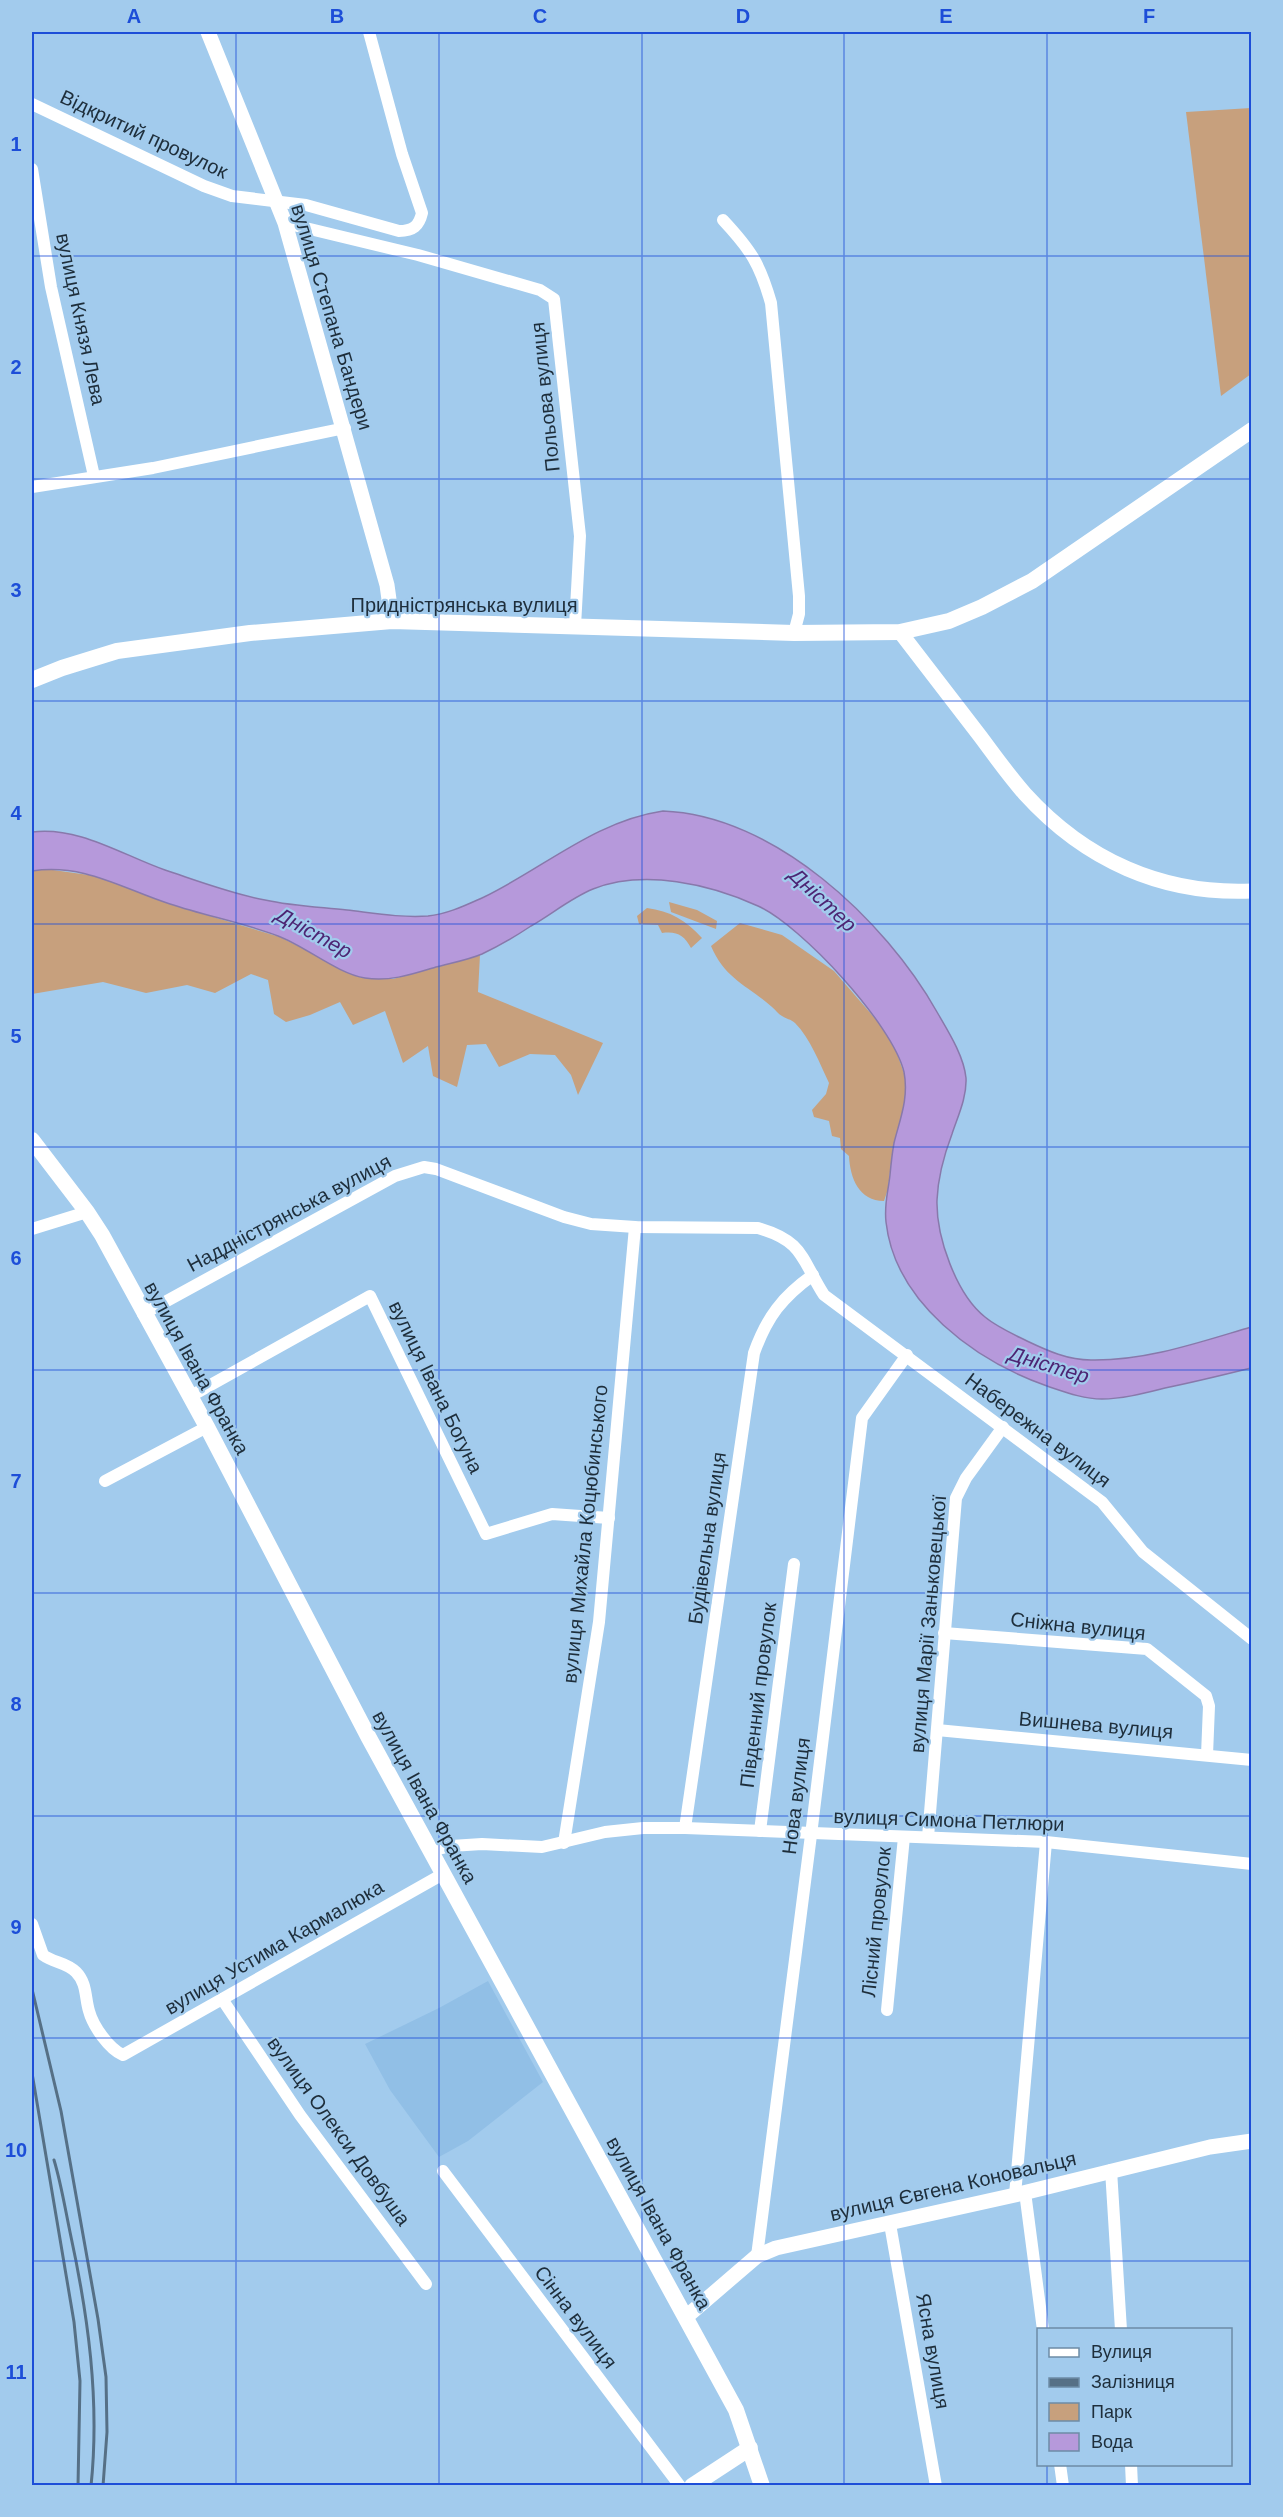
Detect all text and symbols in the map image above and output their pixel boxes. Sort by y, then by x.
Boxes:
text: A [127,5,141,27]
text: B [330,5,344,27]
text: C [533,5,547,27]
text: D [736,5,750,27]
text: E [939,5,953,27]
text: F [1143,5,1155,27]
street label: Відкритий провулок [57,86,231,183]
text: 1 [10,133,22,155]
street label: вулиця Степана Бандери [287,201,377,433]
street label: вулиця Князя Лева [52,231,110,408]
street label: Польова вулиця [526,321,564,473]
text: 2 [10,356,22,378]
text: 3 [10,579,22,601]
street label: Придністрянська вулиця [351,594,577,616]
text: 4 [10,802,22,824]
water label: Дністер [784,862,861,936]
water label: Дністер [271,902,356,963]
text: 5 [10,1025,22,1047]
street label: Наддністрянська вулиця [183,1150,395,1276]
text: 6 [10,1247,22,1269]
street label: вулиця Івана Франка [140,1278,254,1459]
street label: вулиця Івана Богуна [385,1297,488,1478]
water label: Дністер [1004,1341,1092,1388]
street label: Набережна вулиця [961,1368,1115,1492]
street label: вулиця Михайла Коцюбинського [558,1384,612,1684]
street label: Будівельна вулиця [684,1450,730,1626]
text: 7 [10,1470,22,1492]
street label: вулиця Марії Заньковецької [906,1494,950,1754]
street label: Південний провулок [736,1601,780,1789]
street label: Сніжна вулиця [1009,1608,1147,1644]
text: 8 [10,1693,22,1715]
street label: вулиця Івана Франка [368,1707,482,1888]
street label: Вишнева вулиця [1018,1707,1174,1743]
street label: Нова вулиця [778,1736,814,1856]
street label: вулиця Симона Петлюри [833,1805,1065,1835]
street label: Лісний провулок [857,1845,895,1998]
street label: вулиця Устима Кармалюка [161,1875,388,2019]
text: 9 [10,1916,22,1938]
street label: вулиця Олекси Довбуша [263,2032,415,2230]
street label: вулиця Івана Франка [602,2133,716,2314]
text: 10 [5,2139,27,2161]
street label: вулиця Євгена Коновальця [828,2147,1078,2225]
street label: Сінна вулиця [530,2261,622,2373]
street label: Ясна вулиця [912,2291,954,2411]
legend [1037,2328,1232,2466]
text: Вулиця [1091,2342,1152,2362]
text: 11 [5,2361,27,2383]
text: Залізниця [1091,2372,1175,2392]
text: Парк [1091,2402,1132,2422]
text: Вода [1091,2432,1134,2452]

